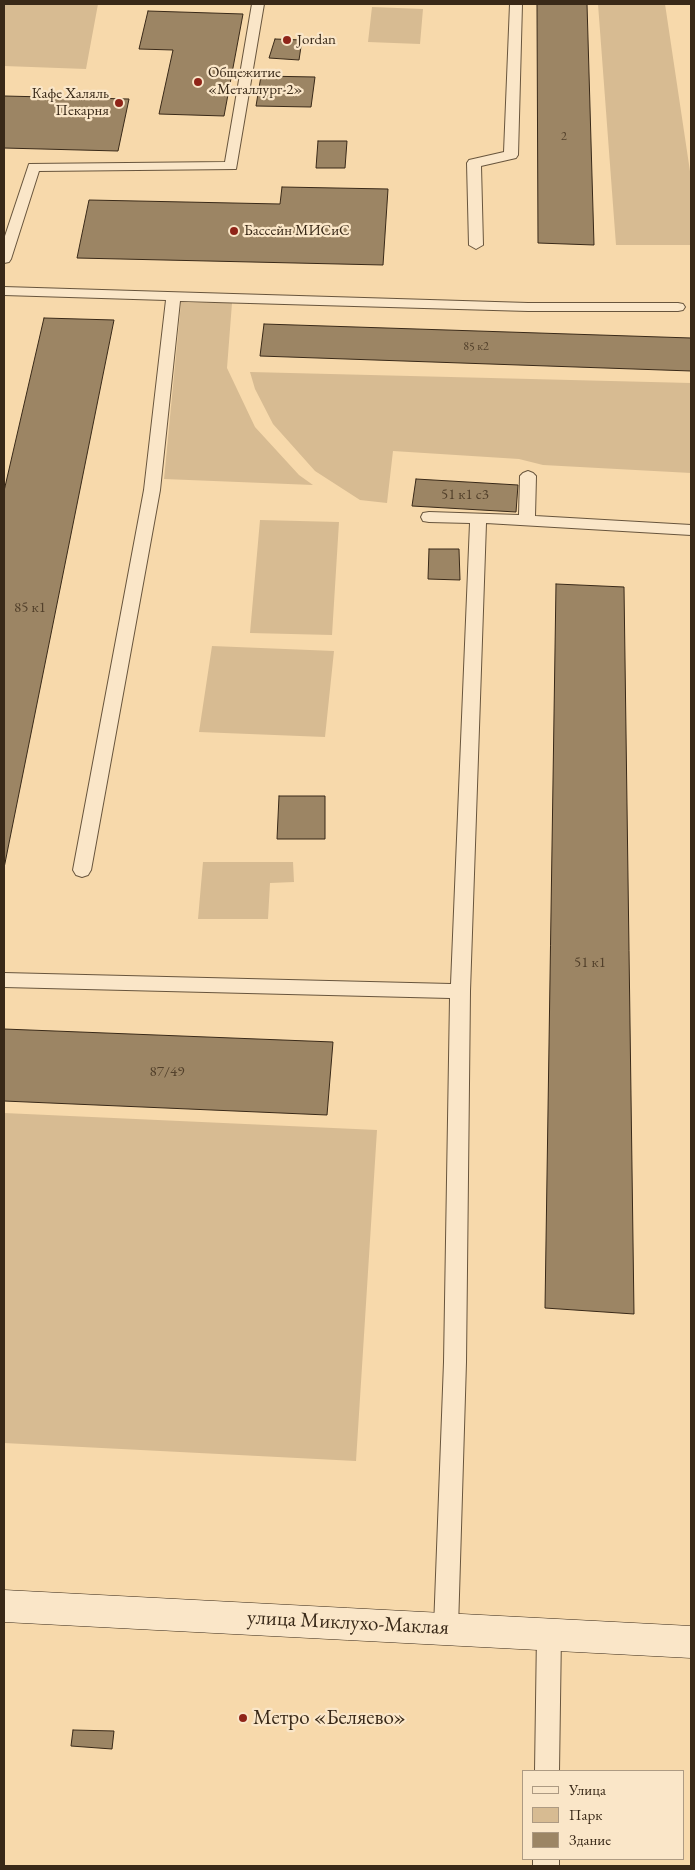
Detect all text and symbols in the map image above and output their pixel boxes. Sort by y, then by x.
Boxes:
place label: Jordan [297,31,336,49]
marker: Jordan [281,34,293,46]
place label: Общежитие «Металлург-2» [208,64,302,99]
marker: Общежитие «Металлург-2» [192,76,204,88]
place label: Кафе Халяль Пекарня [32,85,109,120]
marker: Кафе Халяль Пекарня [113,97,125,109]
house number: 2 [561,130,567,144]
place label: Бассейн МИСиС [244,222,350,240]
marker: Бассейн МИСиС [228,225,240,237]
house number: 85 к2 [463,340,489,354]
house number: 51 к1 с3 [441,486,489,504]
house number: 85 к1 [14,599,46,617]
house number: 51 к1 [574,954,606,972]
house number: 87/49 [150,1063,184,1081]
street label: улица Миклухо-Маклая [246,1605,450,1641]
place label: Метро «Беляево» [253,1705,406,1731]
marker: Метро «Беляево» [237,1712,249,1724]
legend [522,1770,685,1860]
text: Улица [569,1780,606,1799]
text: Парк [569,1805,602,1824]
text: Здание [569,1830,611,1849]

